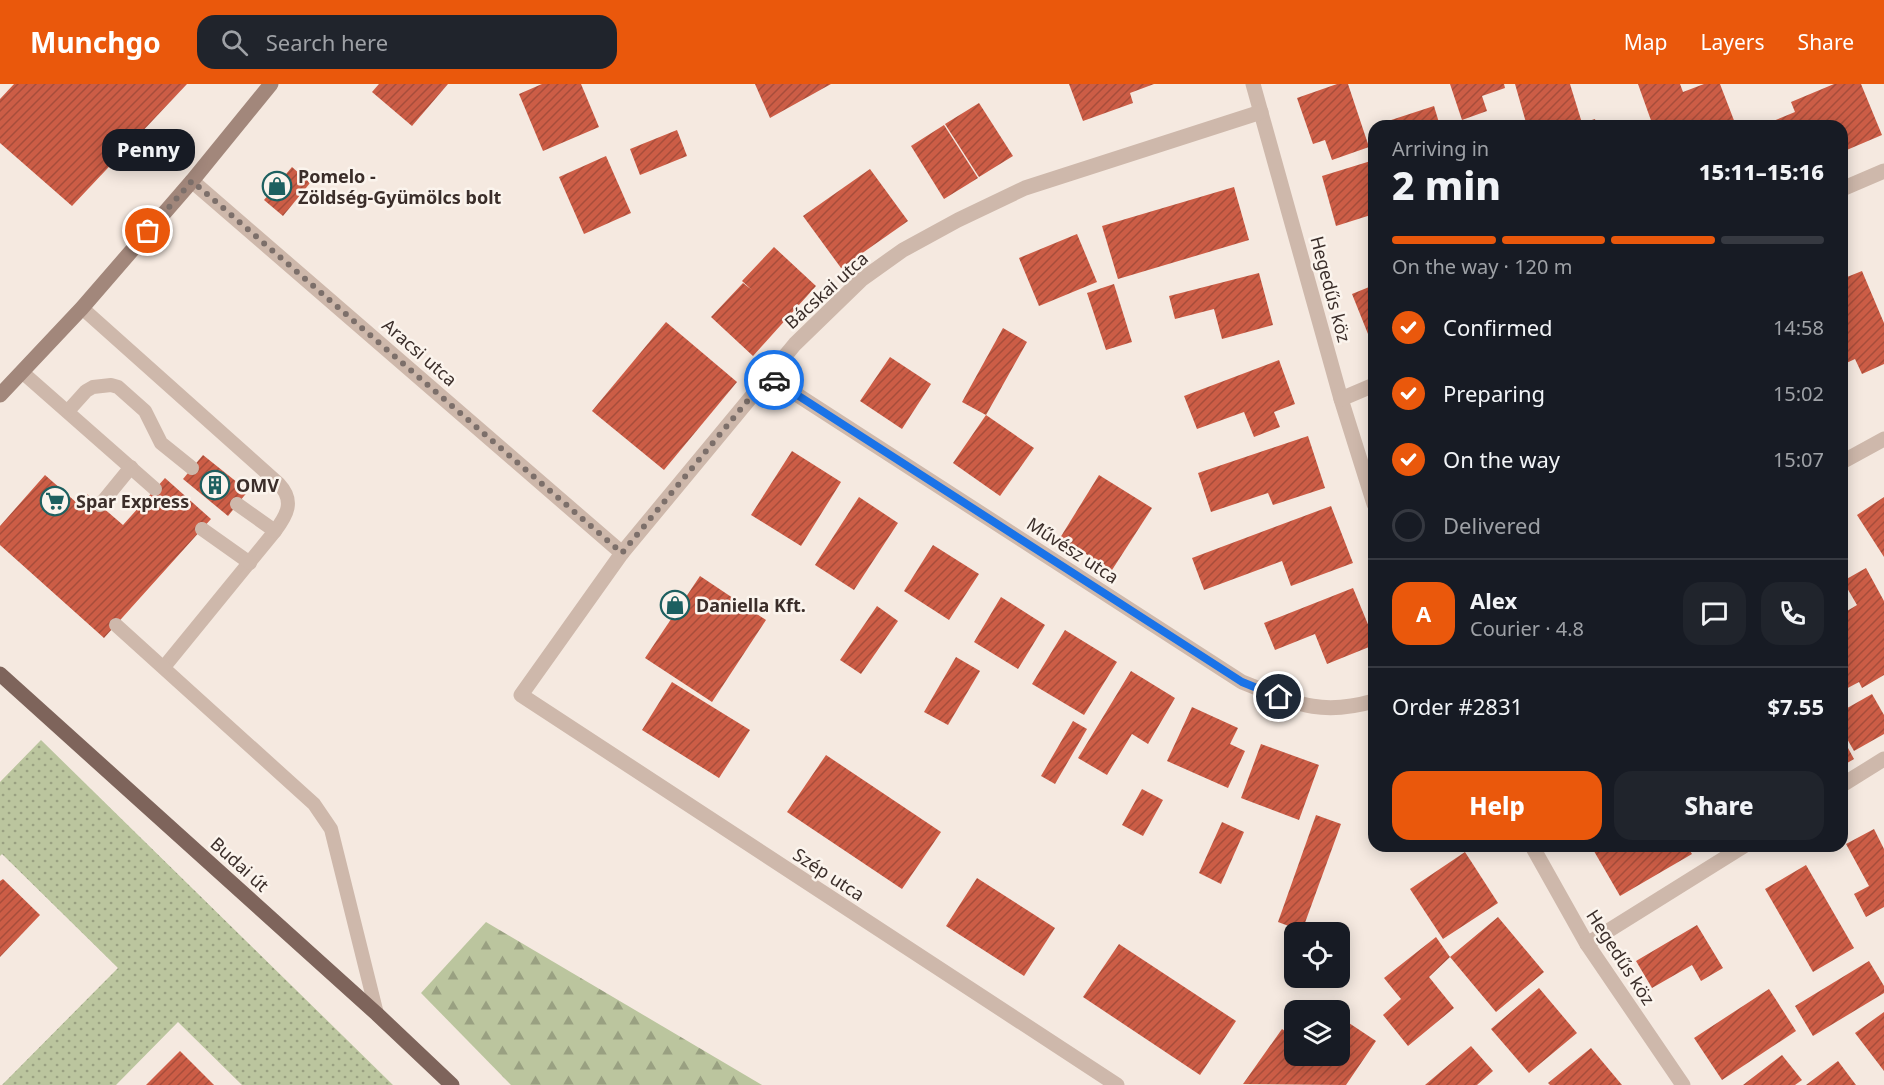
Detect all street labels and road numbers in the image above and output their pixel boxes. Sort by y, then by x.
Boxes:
street label: Hegedűs köz [1305,233,1357,345]
street label: Bácskai utca [779,246,873,334]
street label: Aracsi utca [378,313,462,391]
street label: Művész utca [1022,511,1124,589]
street label: Budai út [206,831,275,897]
street label: Szép utca [789,842,869,906]
street label: Hegedűs köz [1581,905,1661,1009]

